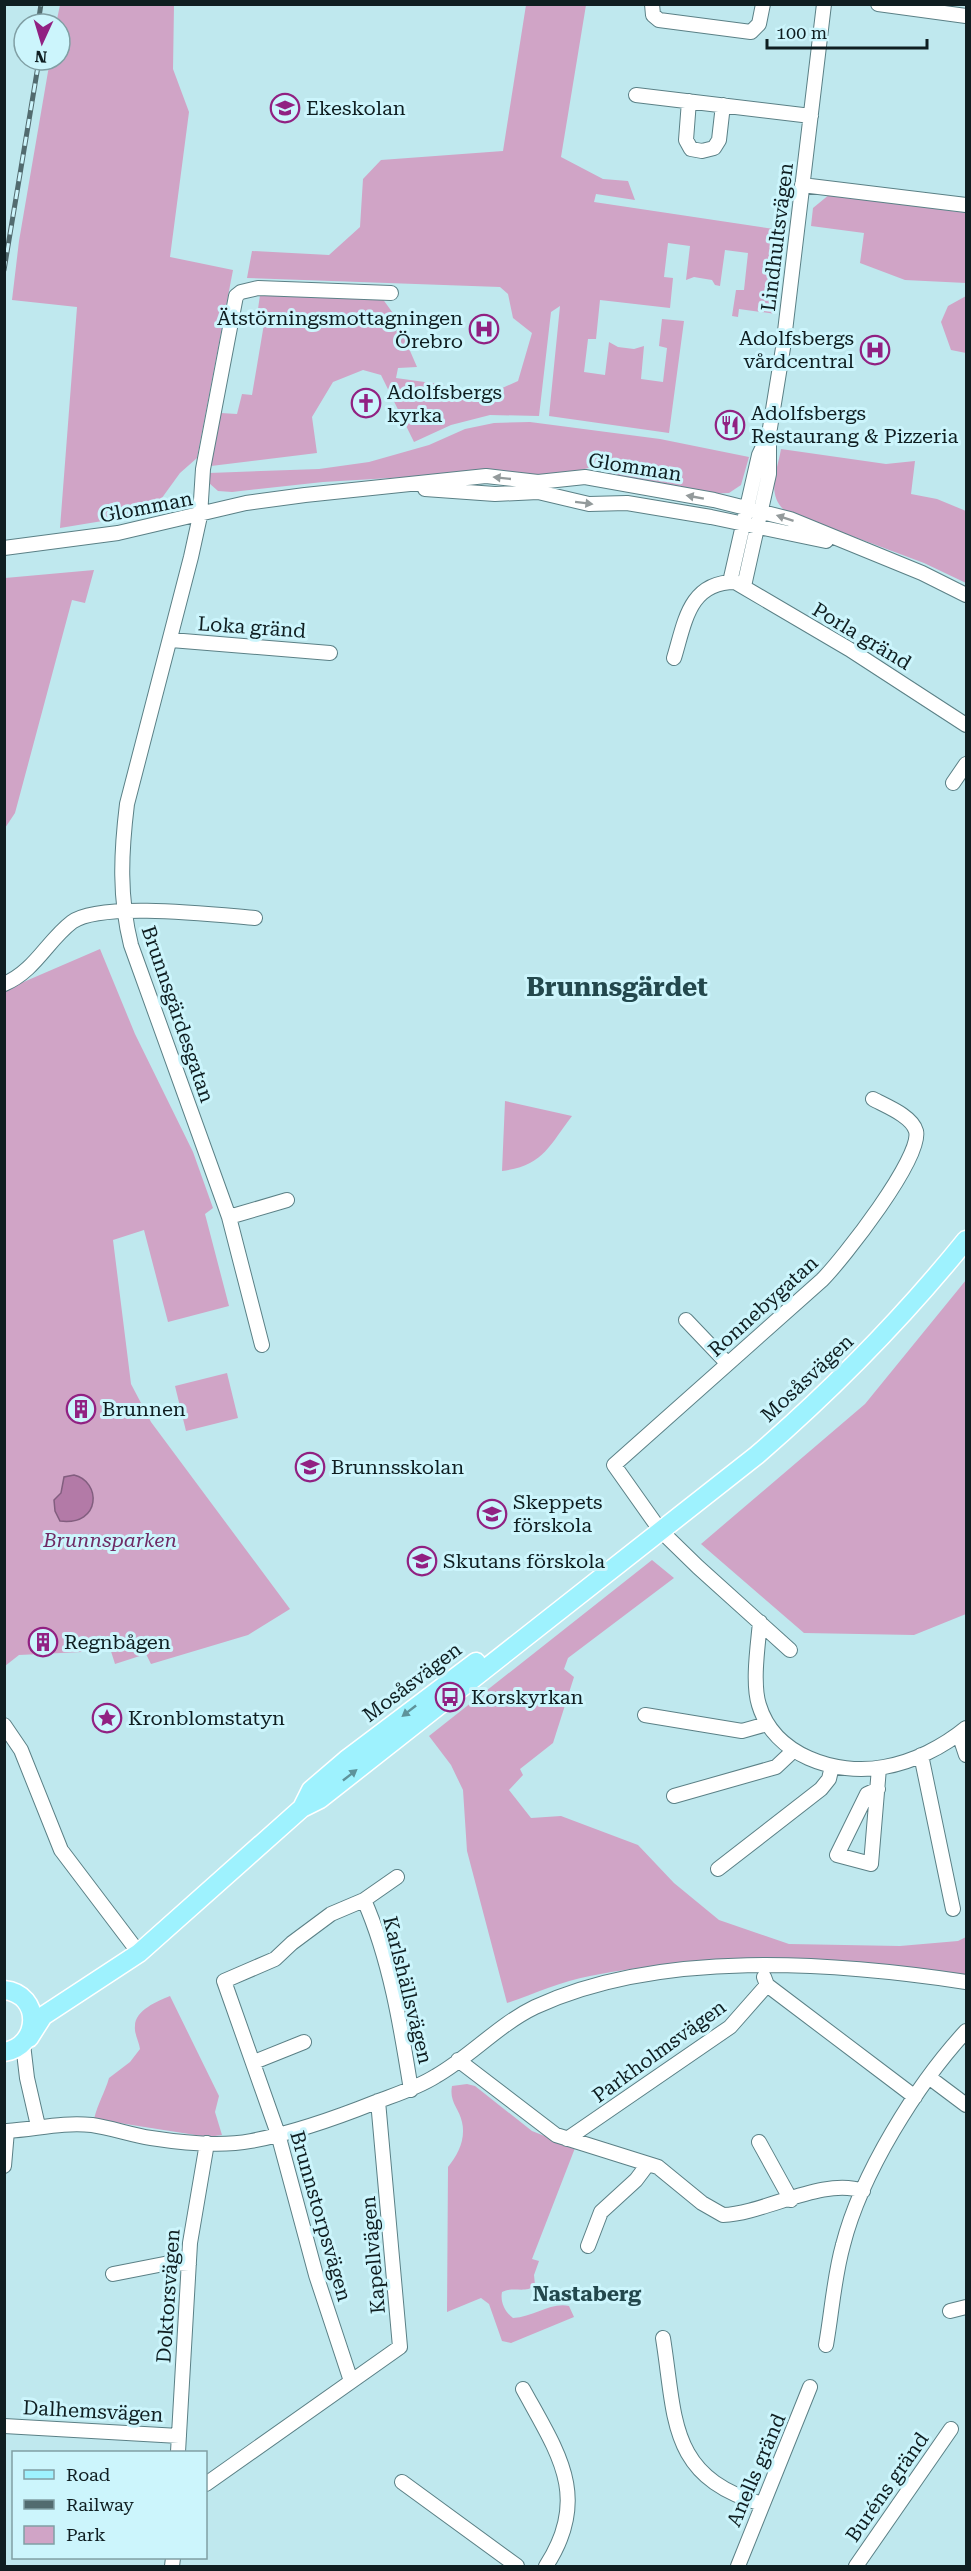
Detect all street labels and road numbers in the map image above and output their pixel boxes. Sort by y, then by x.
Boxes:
street label: Lindhultsvägen [756,161,798,313]
street label: Glomman [587,448,683,486]
street label: Glomman [98,486,195,528]
street label: Porla gränd [808,597,916,675]
street label: Loka gränd [197,611,307,643]
street label: Brunnsgärdesgatan [136,922,220,1106]
street label: Ronnebygatan [703,1250,823,1362]
street label: Mosåsvägen [756,1329,858,1427]
street label: Mosåsvägen [358,1637,466,1727]
street label: Karlshällsvägen [378,1914,438,2066]
street label: Parkholmsvägen [588,1994,731,2108]
street label: Brunnstorpsvägen [285,2128,357,2304]
street label: Kapellvägen [356,2195,390,2315]
street label: Doktorsvägen [151,2228,185,2364]
street label: Dalhemsvägen [22,2395,164,2427]
street label: Anells gränd [721,2410,791,2530]
street label: Buréns gränd [840,2428,934,2546]

